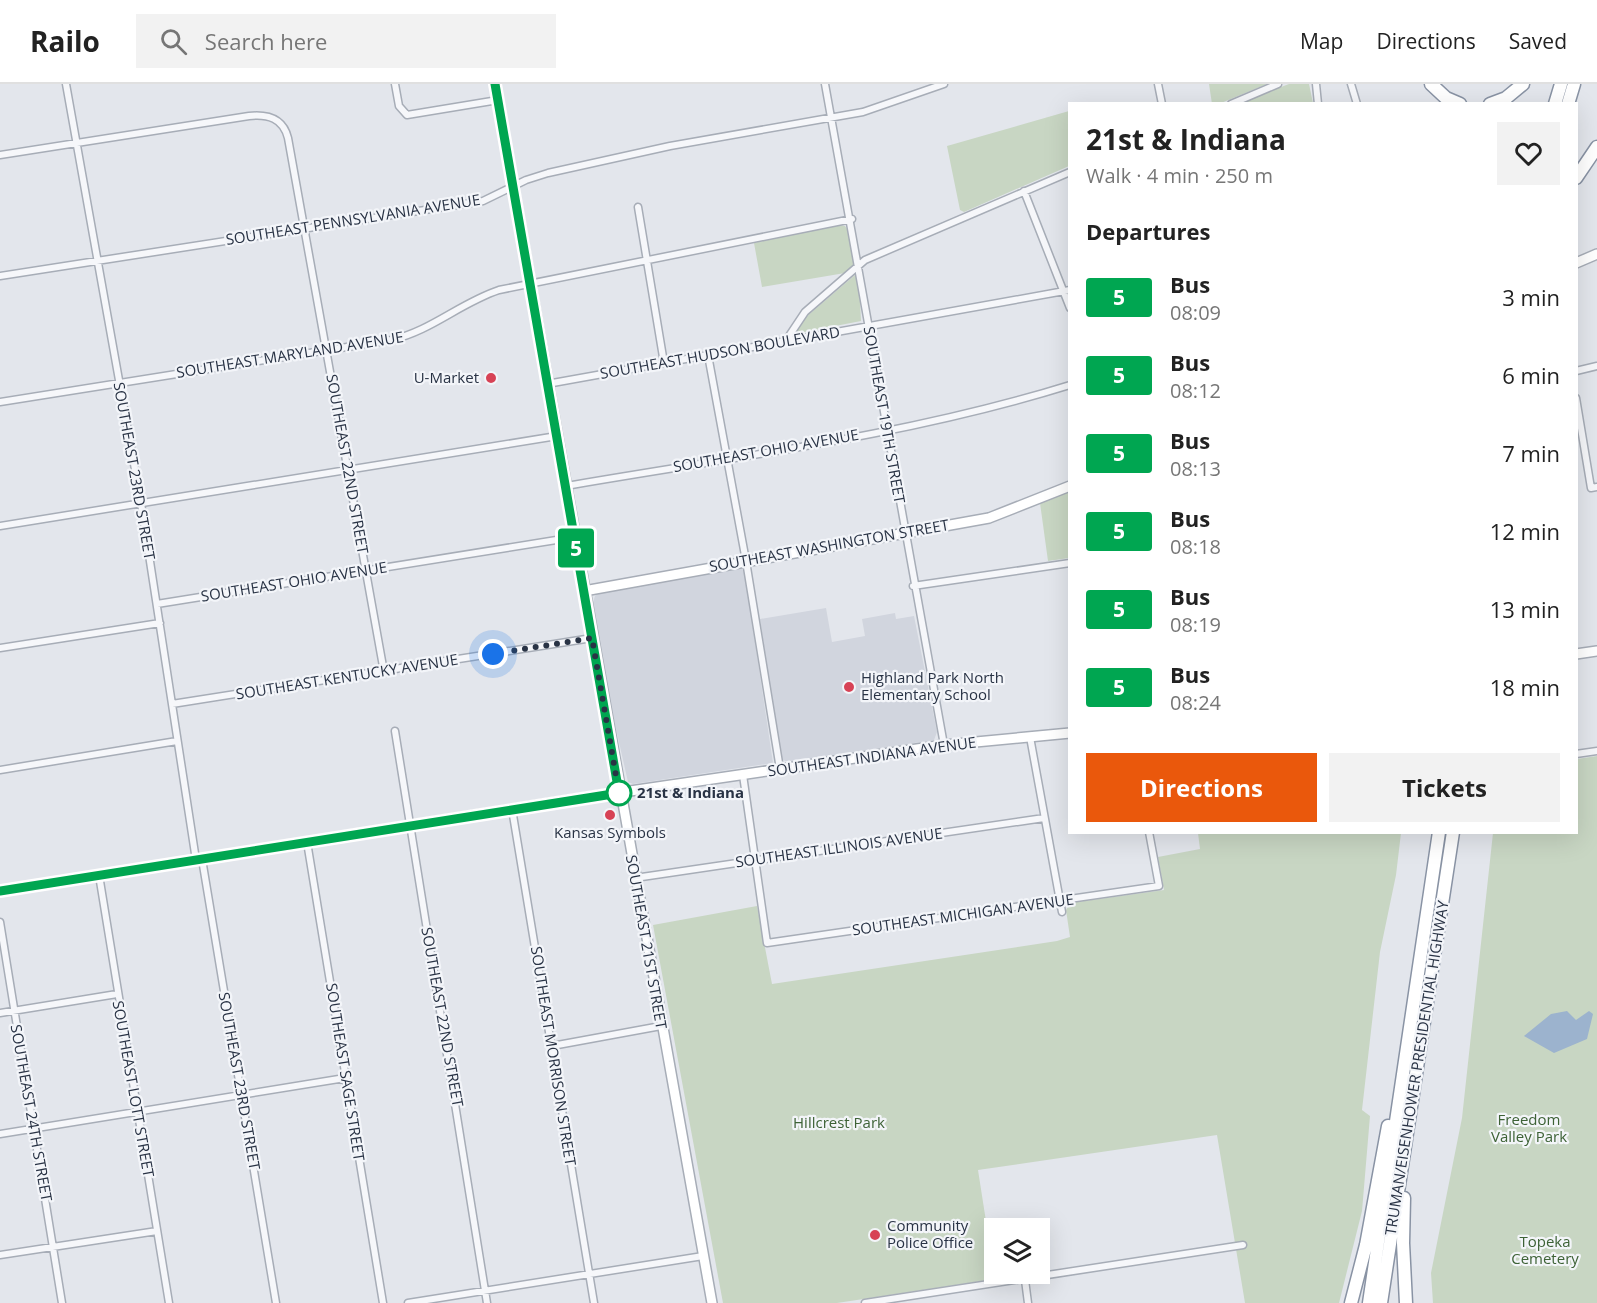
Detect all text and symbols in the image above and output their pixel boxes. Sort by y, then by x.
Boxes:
search box [136,14,556,68]
text: Railo [30,22,100,60]
icon: search [157,25,190,58]
text: Search here [205,26,327,56]
text: Map [1300,27,1343,55]
text: Directions [1376,27,1476,55]
text: Saved [1509,27,1567,55]
text: 21st & Indiana [1086,120,1286,158]
button: heart [1497,122,1560,185]
text: Walk · 4 min · 250 m [1086,162,1273,189]
street label: SOUTHEAST PENNSYLVANIA AVENUE [224,189,482,249]
text: Departures [1086,216,1210,246]
text: Bus [1170,269,1210,299]
text: 3 min [1502,282,1560,312]
text: 5 [1113,283,1125,311]
text: 08:09 [1170,299,1221,326]
street label: SOUTHEAST HUDSON BOULEVARD [598,321,841,383]
street label: SOUTHEAST 19TH STREET [860,325,911,506]
street label: SOUTHEAST MARYLAND AVENUE [175,326,405,382]
text: Bus [1170,347,1210,377]
text: 6 min [1502,360,1560,390]
text: 5 [1113,361,1125,389]
place label: U-Market [414,367,479,387]
marker: U-Market [484,371,498,385]
street label: SOUTHEAST 22ND STREET [322,372,374,556]
text: 08:12 [1170,377,1221,404]
street label: SOUTHEAST 23RD STREET [109,380,161,562]
street label: SOUTHEAST OHIO AVENUE [671,424,860,476]
text: Bus [1170,425,1210,455]
text: 7 min [1502,438,1560,468]
text: 5 [1113,439,1125,467]
text: 08:13 [1170,455,1221,482]
text: Bus [1170,503,1210,533]
street label: SOUTHEAST WASHINGTON STREET [707,514,951,576]
text: 12 min [1490,516,1560,546]
text: 5 [1113,517,1125,545]
line badge: 5 [556,528,596,568]
text: 08:18 [1170,533,1221,560]
text: 5 [570,534,582,562]
street label: SOUTHEAST OHIO AVENUE [199,556,388,606]
text: Bus [1170,581,1210,611]
text: 13 min [1490,594,1560,624]
text: 5 [1113,595,1125,623]
text: 08:19 [1170,611,1221,638]
your location [478,639,508,669]
street label: SOUTHEAST KENTUCKY AVENUE [234,649,459,703]
text: Bus [1170,659,1210,689]
place label: Highland Park North Elementary School [861,667,1004,704]
text: 18 min [1490,672,1560,702]
text: 5 [1113,673,1125,701]
marker: Highland Park North Elementary School [842,680,856,694]
text: 08:24 [1170,689,1221,716]
street label: SOUTHEAST INDIANA AVENUE [766,731,977,781]
button: Directions [1086,753,1317,822]
button: Tickets [1329,753,1560,822]
marker: 21st & Indiana [606,780,632,806]
place label: 21st & Indiana [637,782,744,802]
marker: Kansas Symbols [603,808,617,822]
place label: Kansas Symbols [554,822,666,842]
street label: SOUTHEAST ILLINOIS AVENUE [734,823,944,871]
street label: SOUTHEAST 21ST STREET [622,853,672,1031]
street label: SOUTHEAST MICHIGAN AVENUE [851,889,1075,939]
street label: TRUMAN/EISENHOWER PRESIDENTIAL HIGHWAY [1380,898,1452,1237]
street label: SOUTHEAST 22ND STREET [417,925,469,1109]
street label: SOUTHEAST MORRISON STREET [527,945,581,1168]
street label: SOUTHEAST SAGE STREET [322,981,370,1163]
street label: SOUTHEAST 23RD STREET [214,990,266,1172]
street label: SOUTHEAST LOTT STREET [109,999,159,1179]
street label: SOUTHEAST 24TH STREET [7,1023,58,1204]
park label: Freedom Valley Park [1491,1109,1567,1146]
park label: Hillcrest Park [793,1112,885,1132]
place label: Community Police Office [887,1215,973,1252]
map controls [984,1218,1050,1284]
button: layers [984,1218,1050,1284]
marker: Community Police Office [868,1228,882,1242]
park label: Topeka Cemetery [1511,1231,1579,1268]

